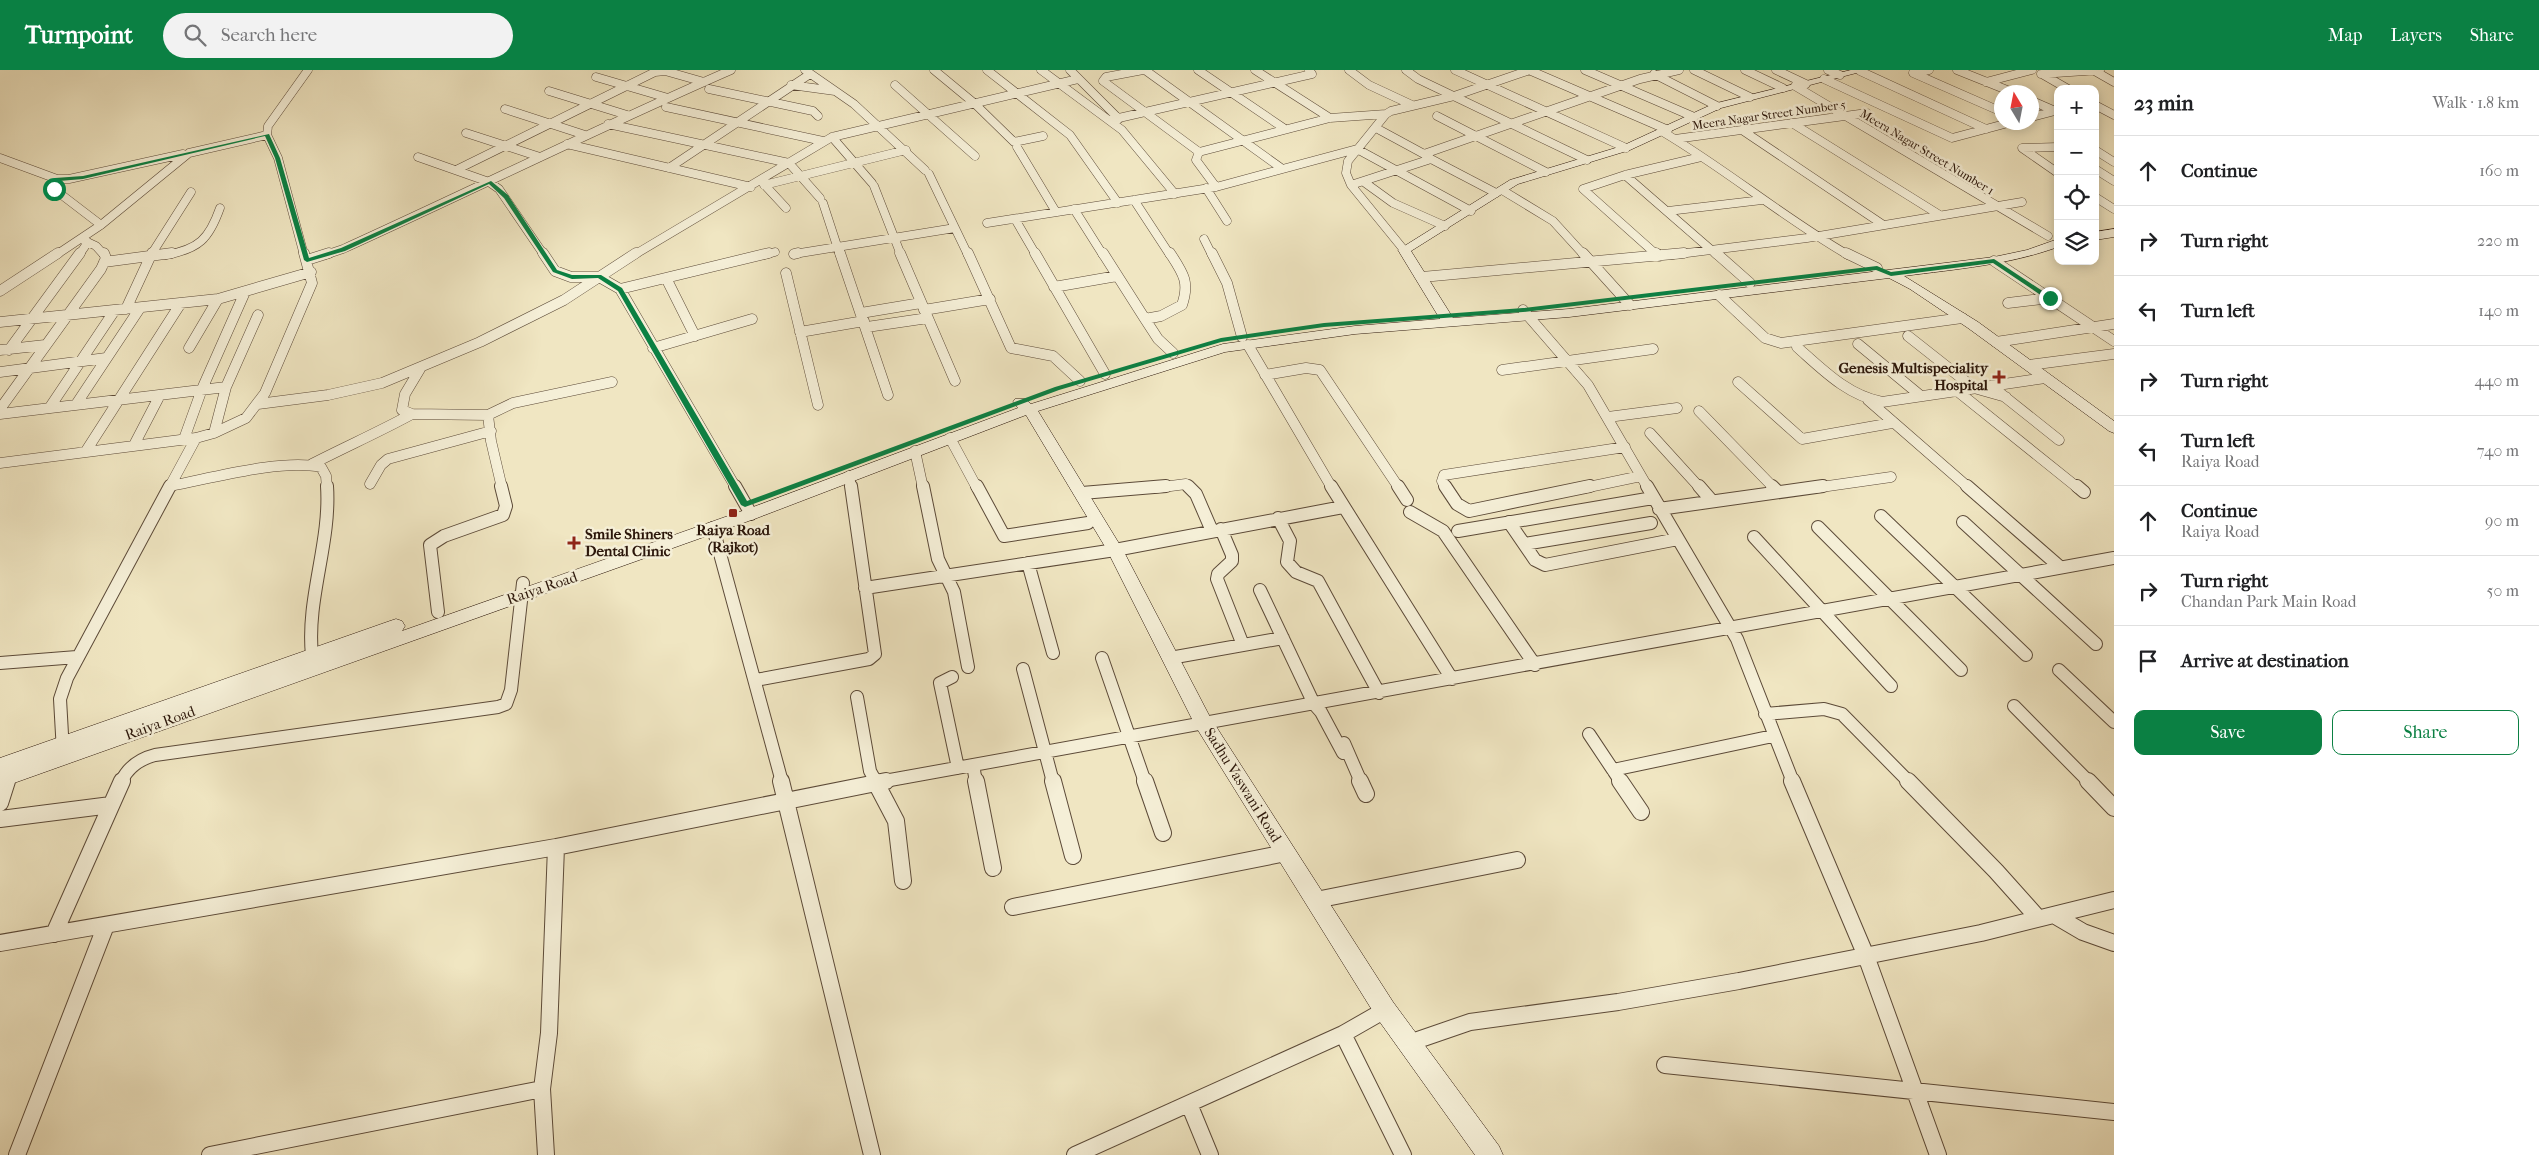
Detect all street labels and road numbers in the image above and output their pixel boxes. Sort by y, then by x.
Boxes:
street label: Meera Nagar Street Number 5 [1691,97,1847,133]
street label: Meera Nagar Street Number 1 [1857,106,1997,198]
street label: Raiya Road [504,567,581,608]
street label: Raiya Road [122,702,198,744]
street label: Sadhu Vaswani Road [1200,724,1286,846]

